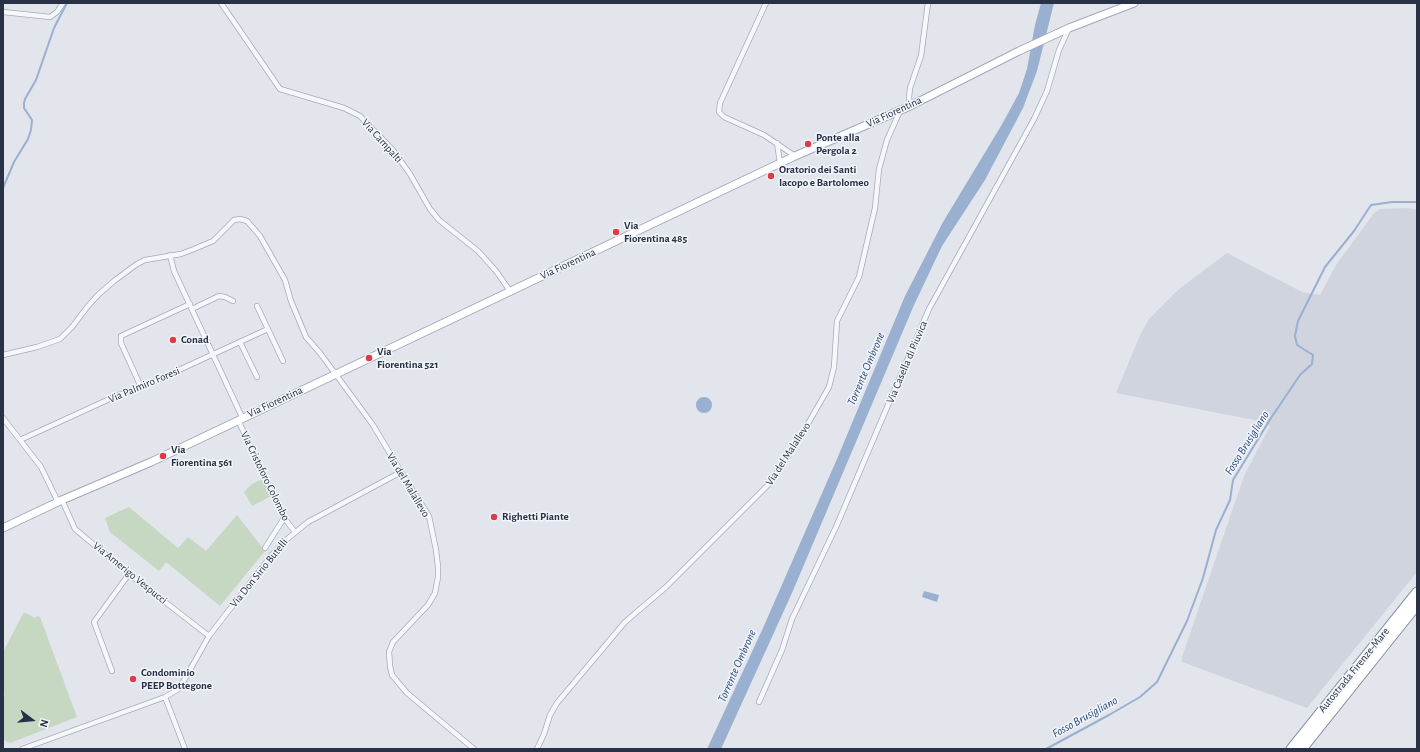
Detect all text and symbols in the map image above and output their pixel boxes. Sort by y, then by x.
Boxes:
street label: Via Fiorentina [864,93,924,131]
street label: Via Campalti [359,116,405,166]
place label: Ponte alla Pergola 2 [816,131,860,157]
marker: Ponte alla Pergola 2 [803,139,813,149]
place label: Oratorio dei Santi Iacopo e Bartolomeo [779,163,869,189]
marker: Oratorio dei Santi Iacopo e Bartolomeo [766,171,776,181]
place label: Via Fiorentina 485 [624,219,687,245]
marker: Via Fiorentina 485 [611,227,621,237]
street label: Via Fiorentina [538,245,598,283]
street label: Via Casella di Piuvica [884,319,930,405]
water label: Torrente Ombrone [844,330,888,408]
place label: Conad [181,333,209,347]
marker: Conad [168,335,178,345]
place label: Via Fiorentina 521 [377,345,438,371]
marker: Via Fiorentina 521 [364,353,374,363]
street label: Via Palmiro Foresi [106,364,182,406]
street label: Via Fiorentina [245,383,305,421]
water label: Fosso Brusigliano [1222,408,1272,478]
street label: Via del Malallevo [763,420,813,488]
street label: Via Cristoforo Colombo [238,429,292,523]
place label: Via Fiorentina 561 [171,443,232,469]
street label: Via del Malallevo [384,450,432,520]
marker: Via Fiorentina 561 [158,451,168,461]
place label: Righetti Piante [502,510,569,524]
marker: Righetti Piante [489,512,499,522]
street label: Via Don Sirio Butelli [227,536,291,610]
street label: Via Amerigo Vespucci [90,539,170,607]
street label: Autostrada Firenze-Mare [1316,625,1392,715]
water label: Torrente Ombrone [715,627,759,705]
place label: Condominio PEEP Bottegone [141,666,212,692]
marker: Condominio PEEP Bottegone [128,674,138,684]
water label: Fosso Brusigliano [1050,693,1120,741]
north arrow [12,700,52,740]
text: N [38,718,50,729]

